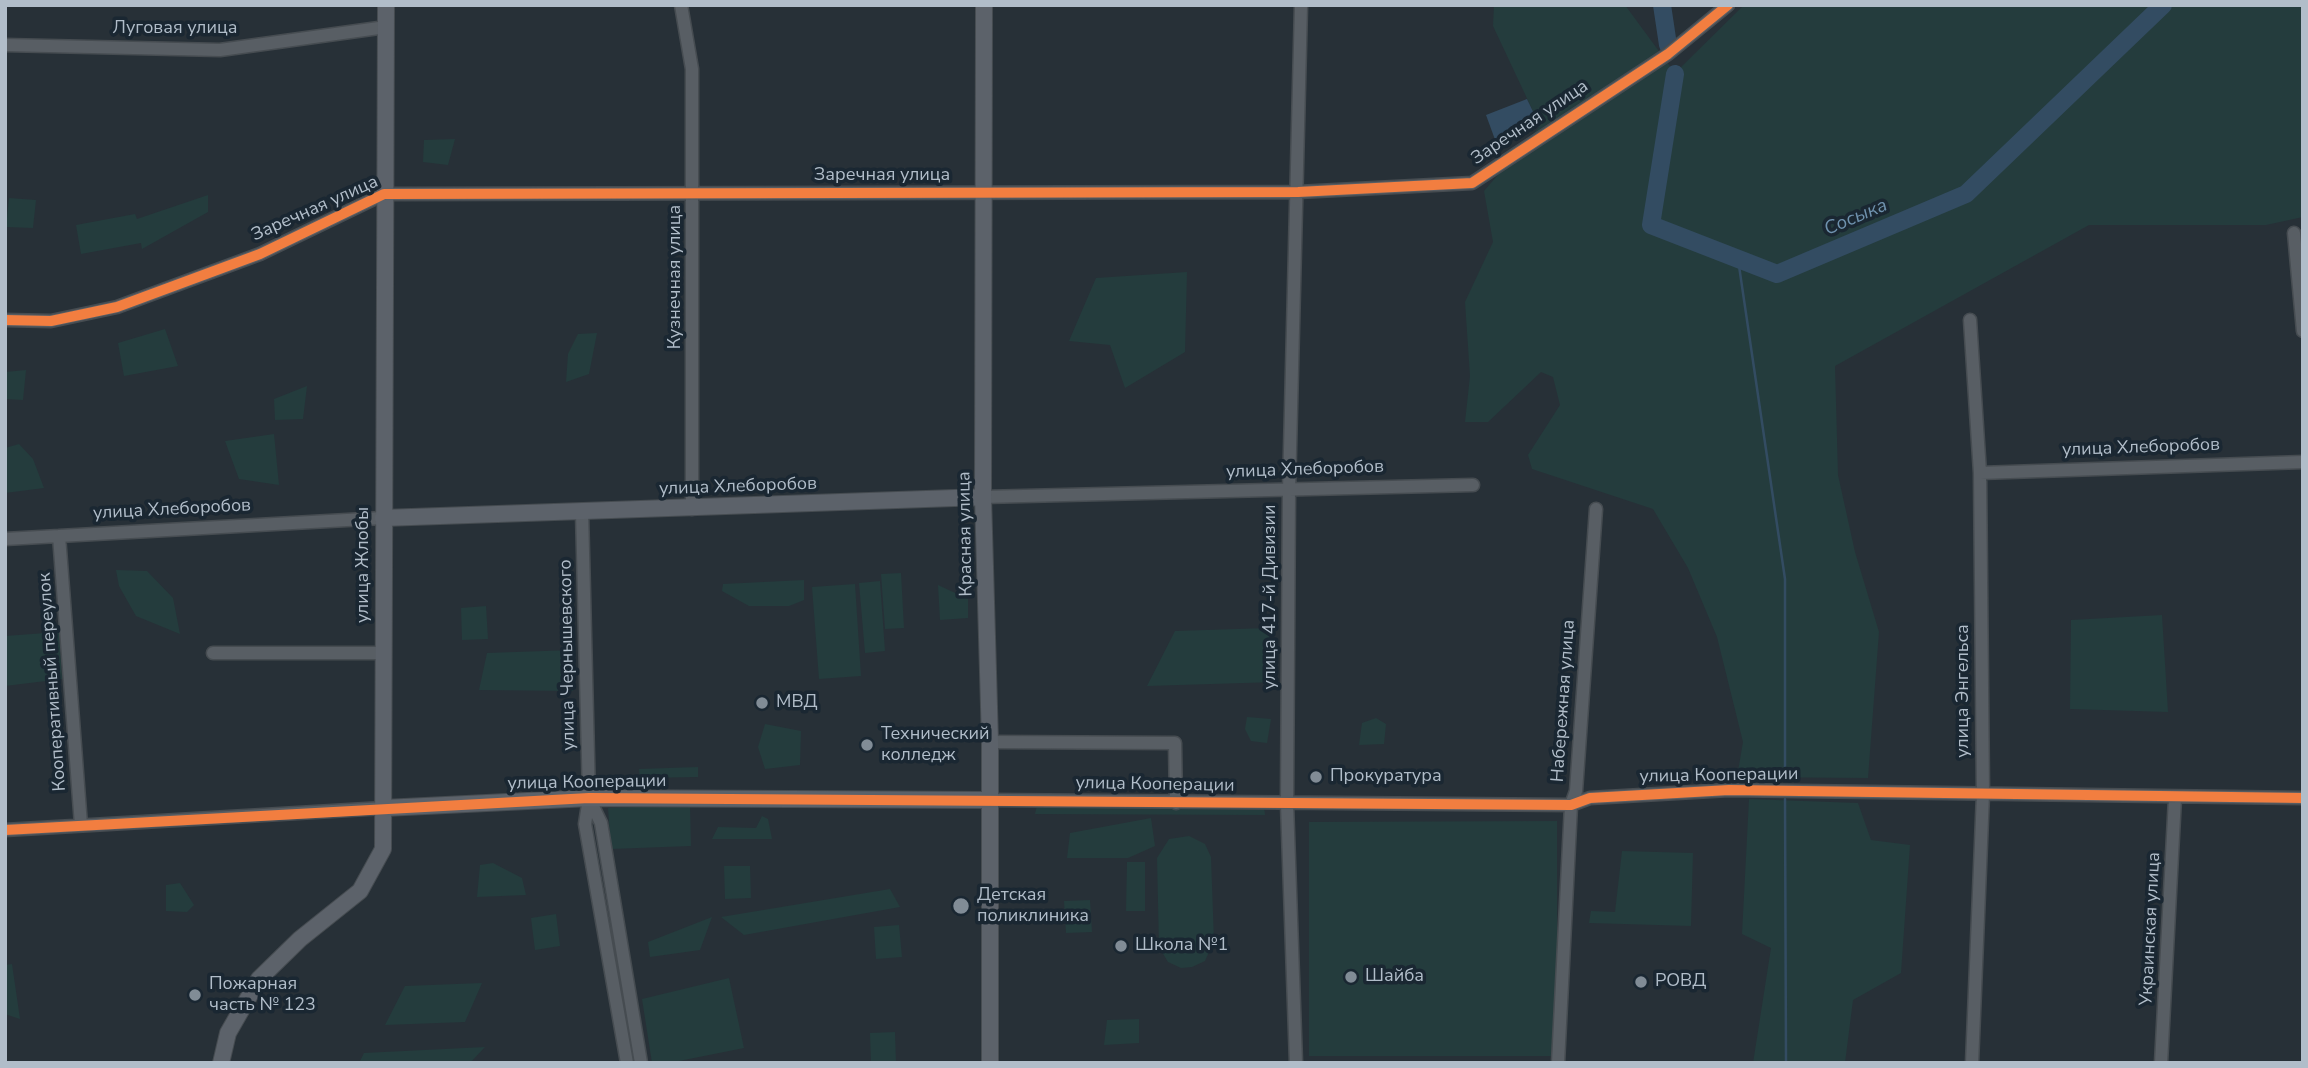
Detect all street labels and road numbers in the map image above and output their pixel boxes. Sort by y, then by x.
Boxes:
street label: Луговая улица [113,18,237,40]
street label: Заречная улица [1467,76,1593,170]
street label: Заречная улица [814,165,950,187]
street label: Заречная улица [248,171,382,247]
street label: Кузнечная улица [665,205,687,349]
street label: улица Хлеборобов [2062,434,2220,462]
street label: улица Хлеборобов [1226,456,1384,484]
street label: Красная улица [954,471,978,597]
street label: улица Хлеборобов [659,473,817,501]
street label: улица Хлеборобов [93,495,251,525]
street label: улица 417-й Дивизии [1260,505,1282,689]
street label: улица Жлобы [353,507,375,623]
street label: улица Чернышевского [556,559,580,751]
street label: Кооперативный переулок [35,572,71,792]
street label: Набережная улица [1548,619,1580,783]
street label: улица Энгельса [1953,624,1975,758]
street label: улица Кооперации [1639,764,1799,788]
street label: улица Кооперации [507,771,667,795]
street label: улица Кооперации [1075,773,1235,797]
street label: Украинская улица [2136,852,2166,1006]

